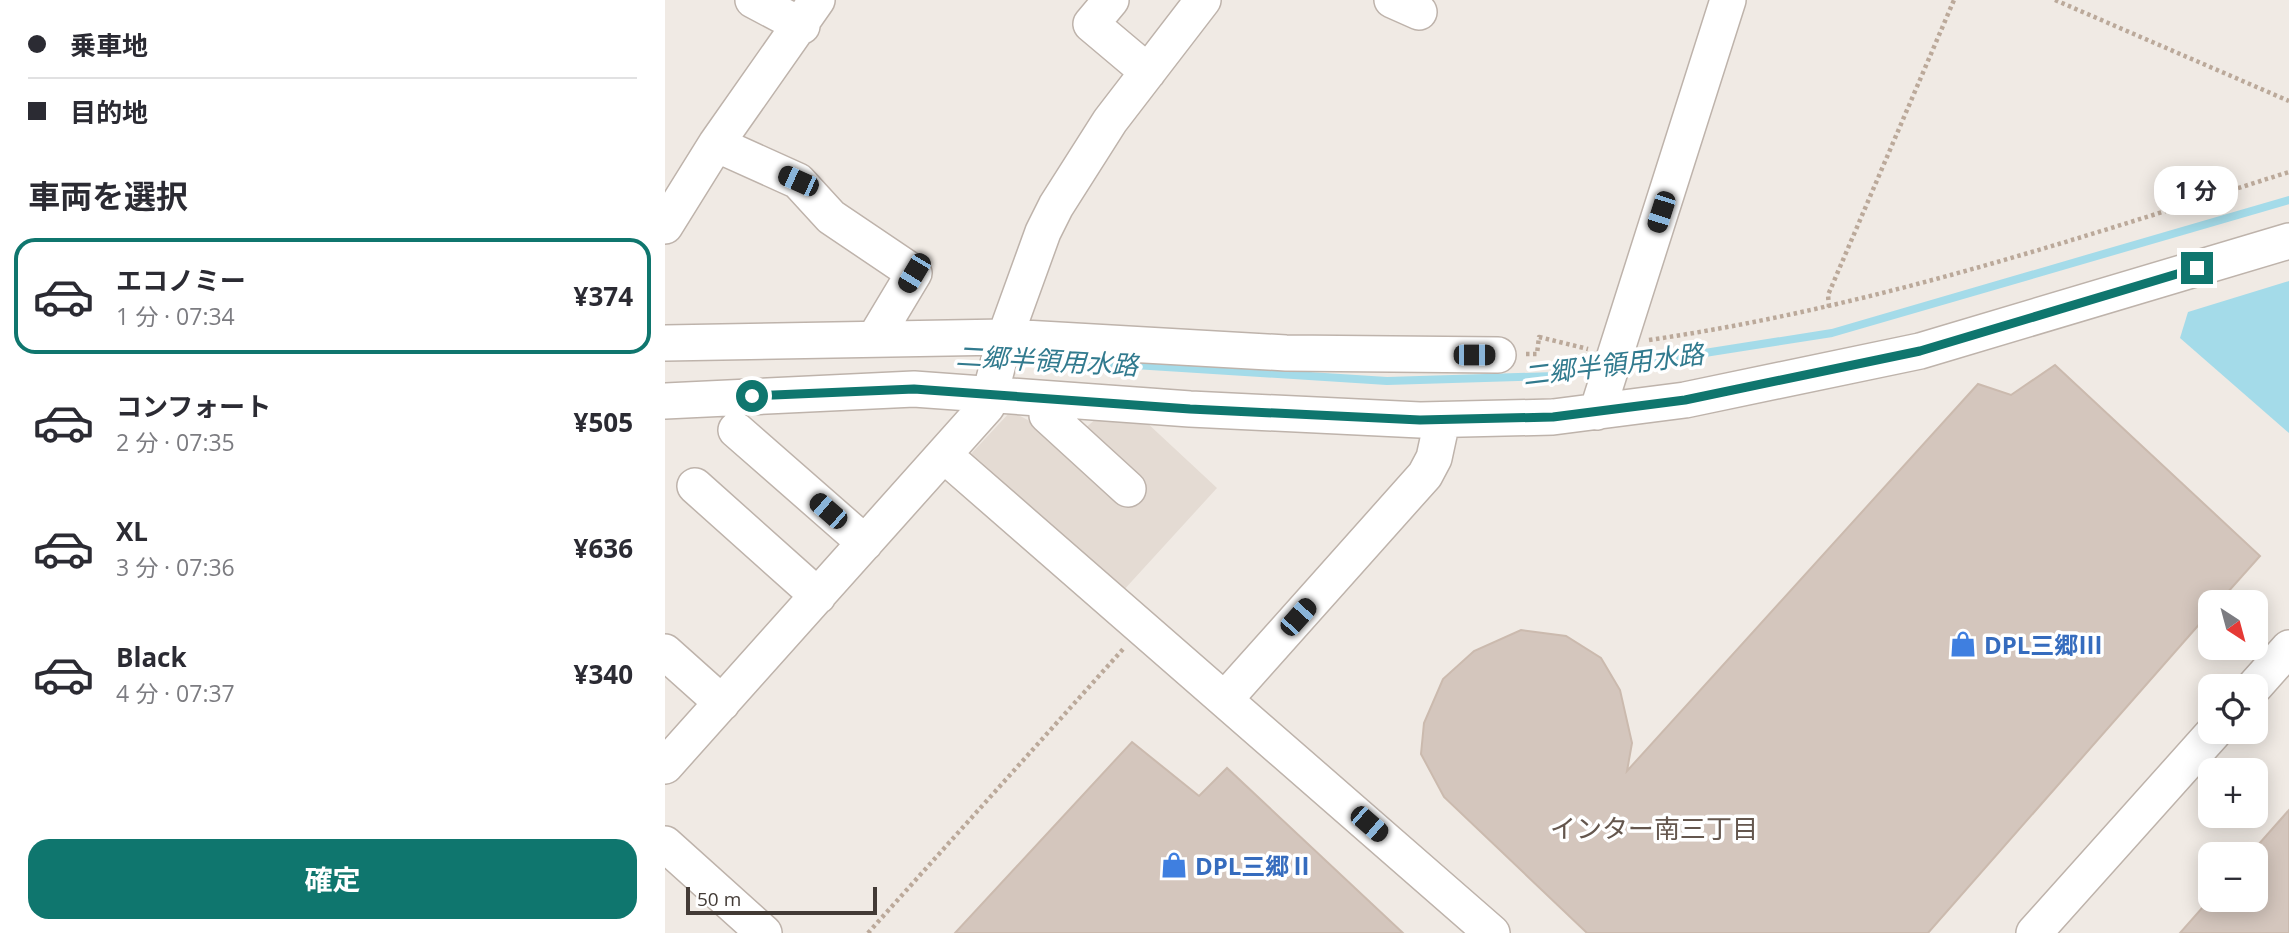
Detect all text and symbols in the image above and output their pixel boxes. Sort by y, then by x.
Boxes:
text: 乗車地 [70,27,148,63]
text: 目的地 [70,94,148,130]
car [775,163,822,199]
callout: 1 分 [2155,166,2239,216]
text: 車両を選択 [28,174,188,217]
text: 1 分 [2175,174,2217,206]
car [1645,189,1678,235]
car [895,250,934,296]
route end [2181,252,2213,284]
text: エコノミー [116,262,246,298]
icon: car [32,265,95,328]
text: ¥374 [574,278,633,314]
text: 1 分 · 07:34 [116,300,235,332]
water label: 二郷半領用水路 [1520,335,1707,393]
water label: 二郷半領用水路 [955,337,1141,383]
car [1454,345,1496,366]
route start [736,380,768,412]
text: コンフォート [116,388,271,424]
icon: car [32,391,95,454]
text: ¥505 [574,404,633,440]
text: 2 分 · 07:35 [116,426,235,458]
car [806,489,851,533]
text: XL [116,513,148,549]
icon: car [32,517,95,580]
text: ¥636 [574,530,633,566]
text: 3 分 · 07:36 [116,551,235,583]
north arrow [2198,590,2268,660]
map controls [2198,590,2268,912]
car [1277,594,1320,640]
place label: DPL三郷Ⅲ [1984,628,2102,661]
shop icon: DPL三郷Ⅲ [1948,629,1978,659]
text: Black [116,639,187,675]
icon: car [32,643,95,706]
text: ¥340 [574,656,633,692]
button: locate [2198,674,2268,744]
text: 4 分 · 07:37 [116,677,235,709]
button: + [2198,758,2268,828]
car [1347,802,1392,846]
district label: インター南三丁目 [1550,810,1758,846]
button: 確定 [28,839,637,919]
button: − [2198,842,2268,912]
place label: DPL三郷Ⅱ [1195,849,1313,882]
shop icon: DPL三郷Ⅱ [1159,850,1189,880]
scale bar [686,884,877,916]
text: 50 m [697,886,741,912]

